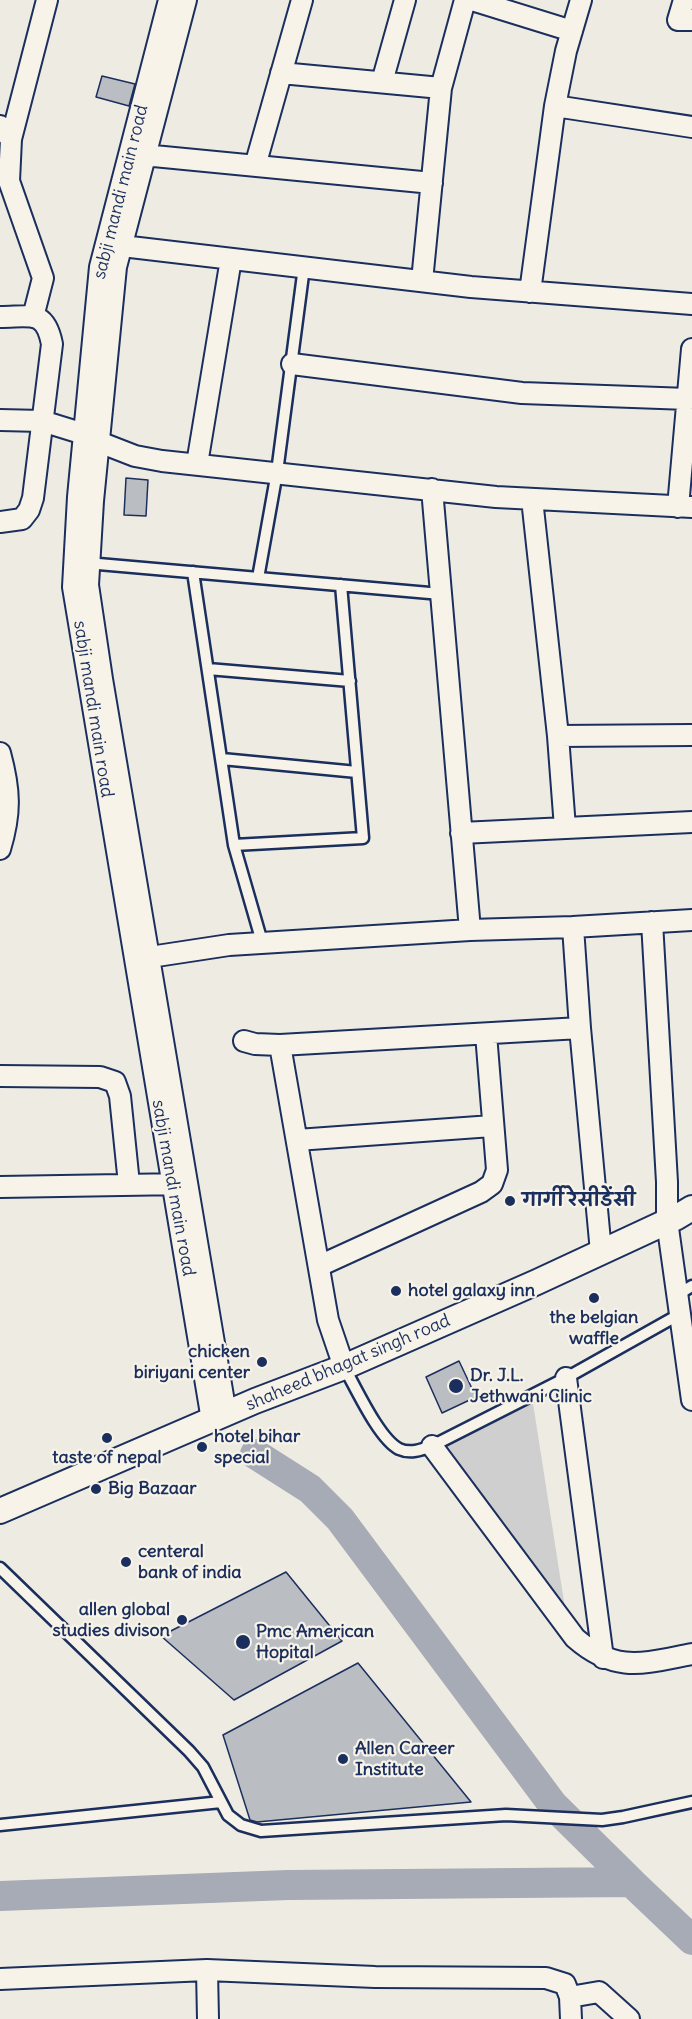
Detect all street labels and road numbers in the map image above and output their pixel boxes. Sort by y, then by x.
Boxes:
street label: sabji mandi main road [89,103,153,281]
street label: sabji mandi main road [68,619,118,799]
street label: sabji mandi main road [147,1098,199,1278]
street label: shaheed bhagat singh road [242,1310,454,1416]

